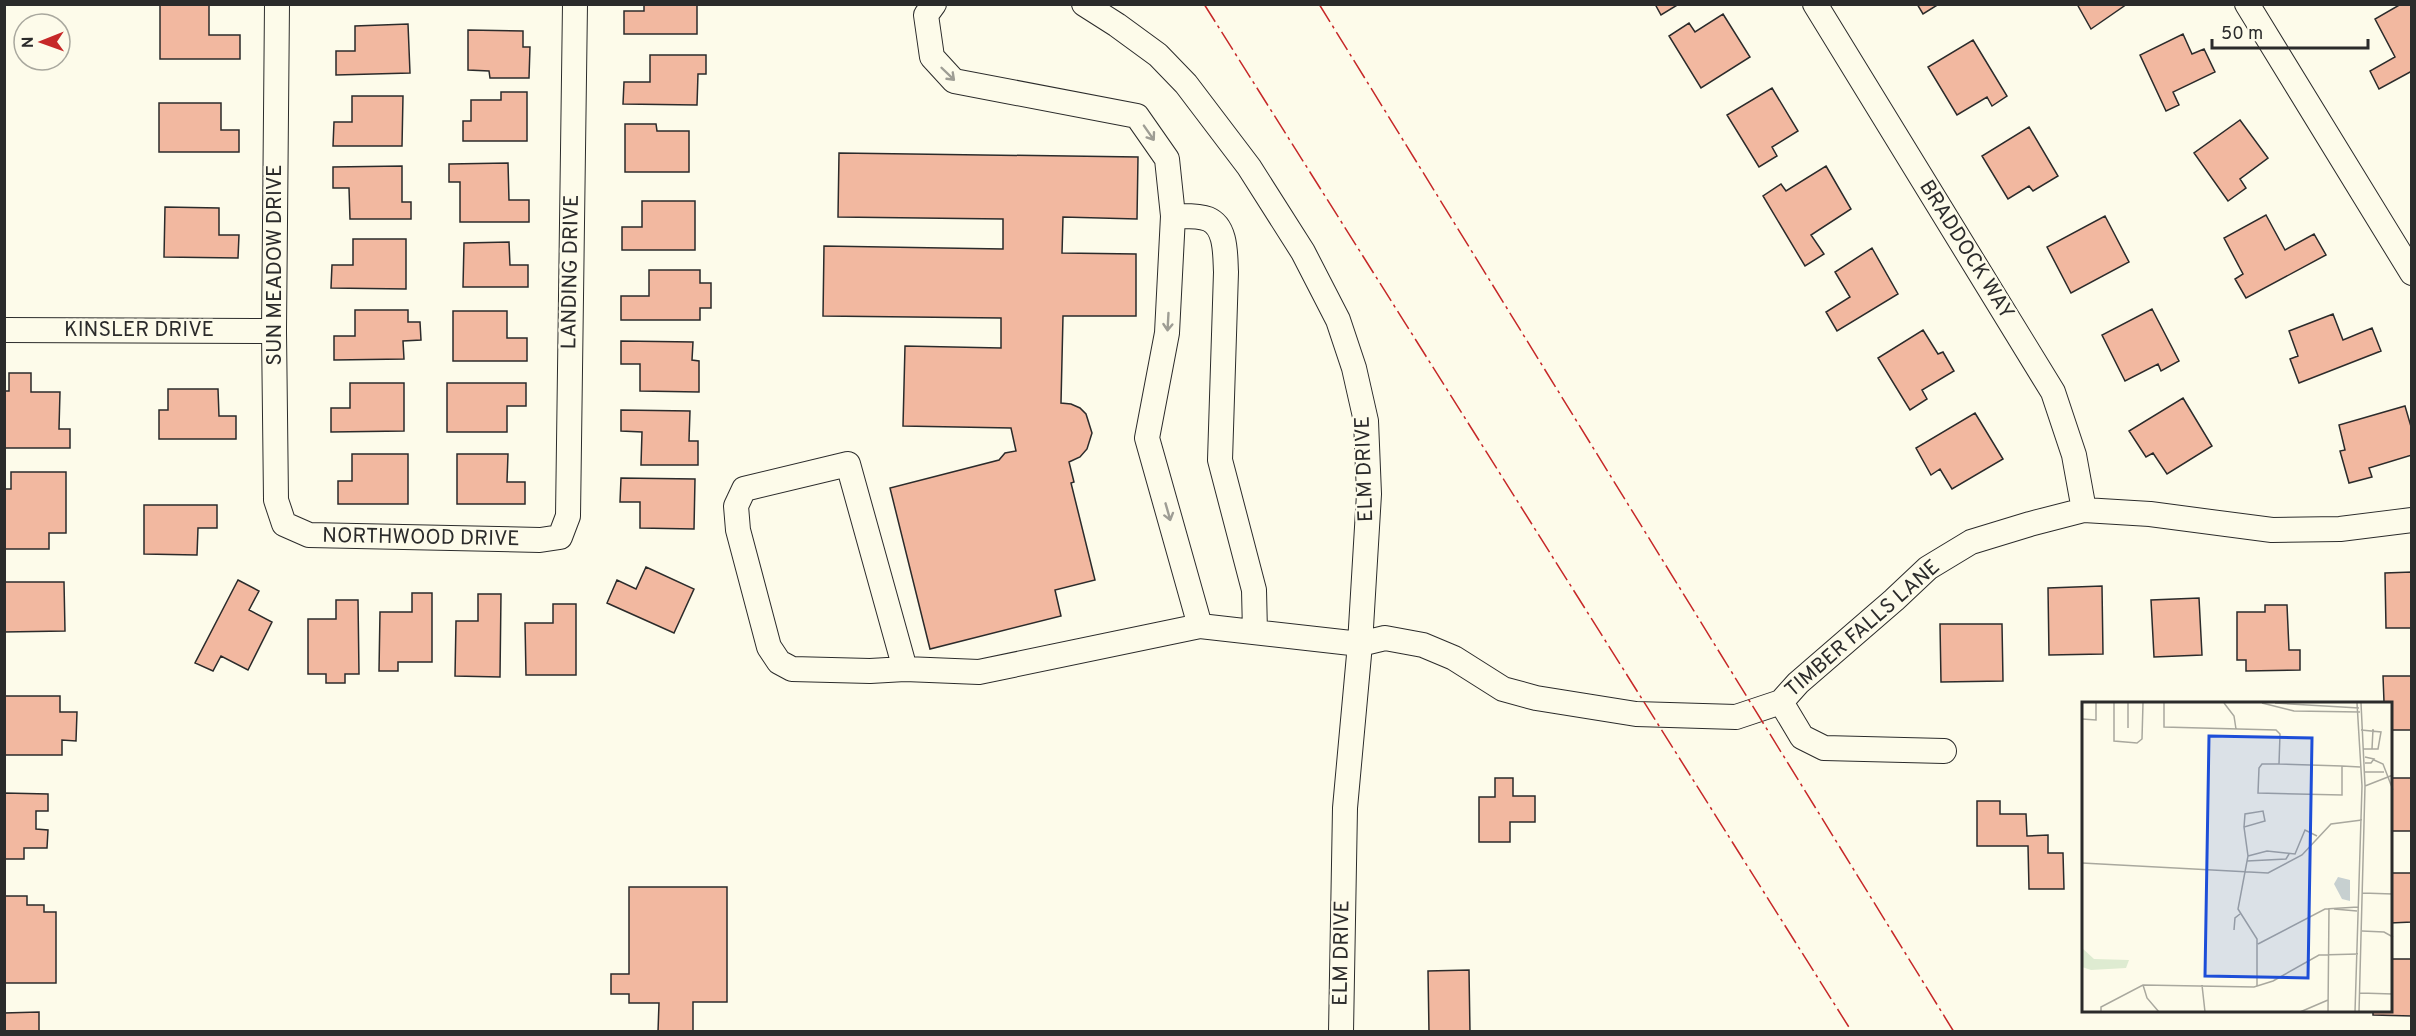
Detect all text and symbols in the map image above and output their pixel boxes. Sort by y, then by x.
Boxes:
north arrow [12,12,72,72]
scale bar [2212,12,2368,50]
text: 50 m [2221,23,2263,46]
text: N [19,36,39,48]
one-way arrow [941,67,956,81]
one-way arrow [1143,125,1155,141]
street label: SUN MEADOW DRIVE [262,164,289,366]
street label: BRADDOCK WAY [1912,175,2020,325]
street label: LANDING DRIVE [556,194,586,350]
one-way arrow [1162,311,1173,331]
street label: KINSLER DRIVE [64,317,214,344]
street label: ELM DRIVE [1350,416,1380,522]
one-way arrow [1163,502,1174,521]
street label: NORTHWOOD DRIVE [322,523,520,553]
street label: TIMBER FALLS LANE [1780,554,1946,704]
inset map [2082,702,2392,1012]
street label: ELM DRIVE [1328,900,1356,1006]

